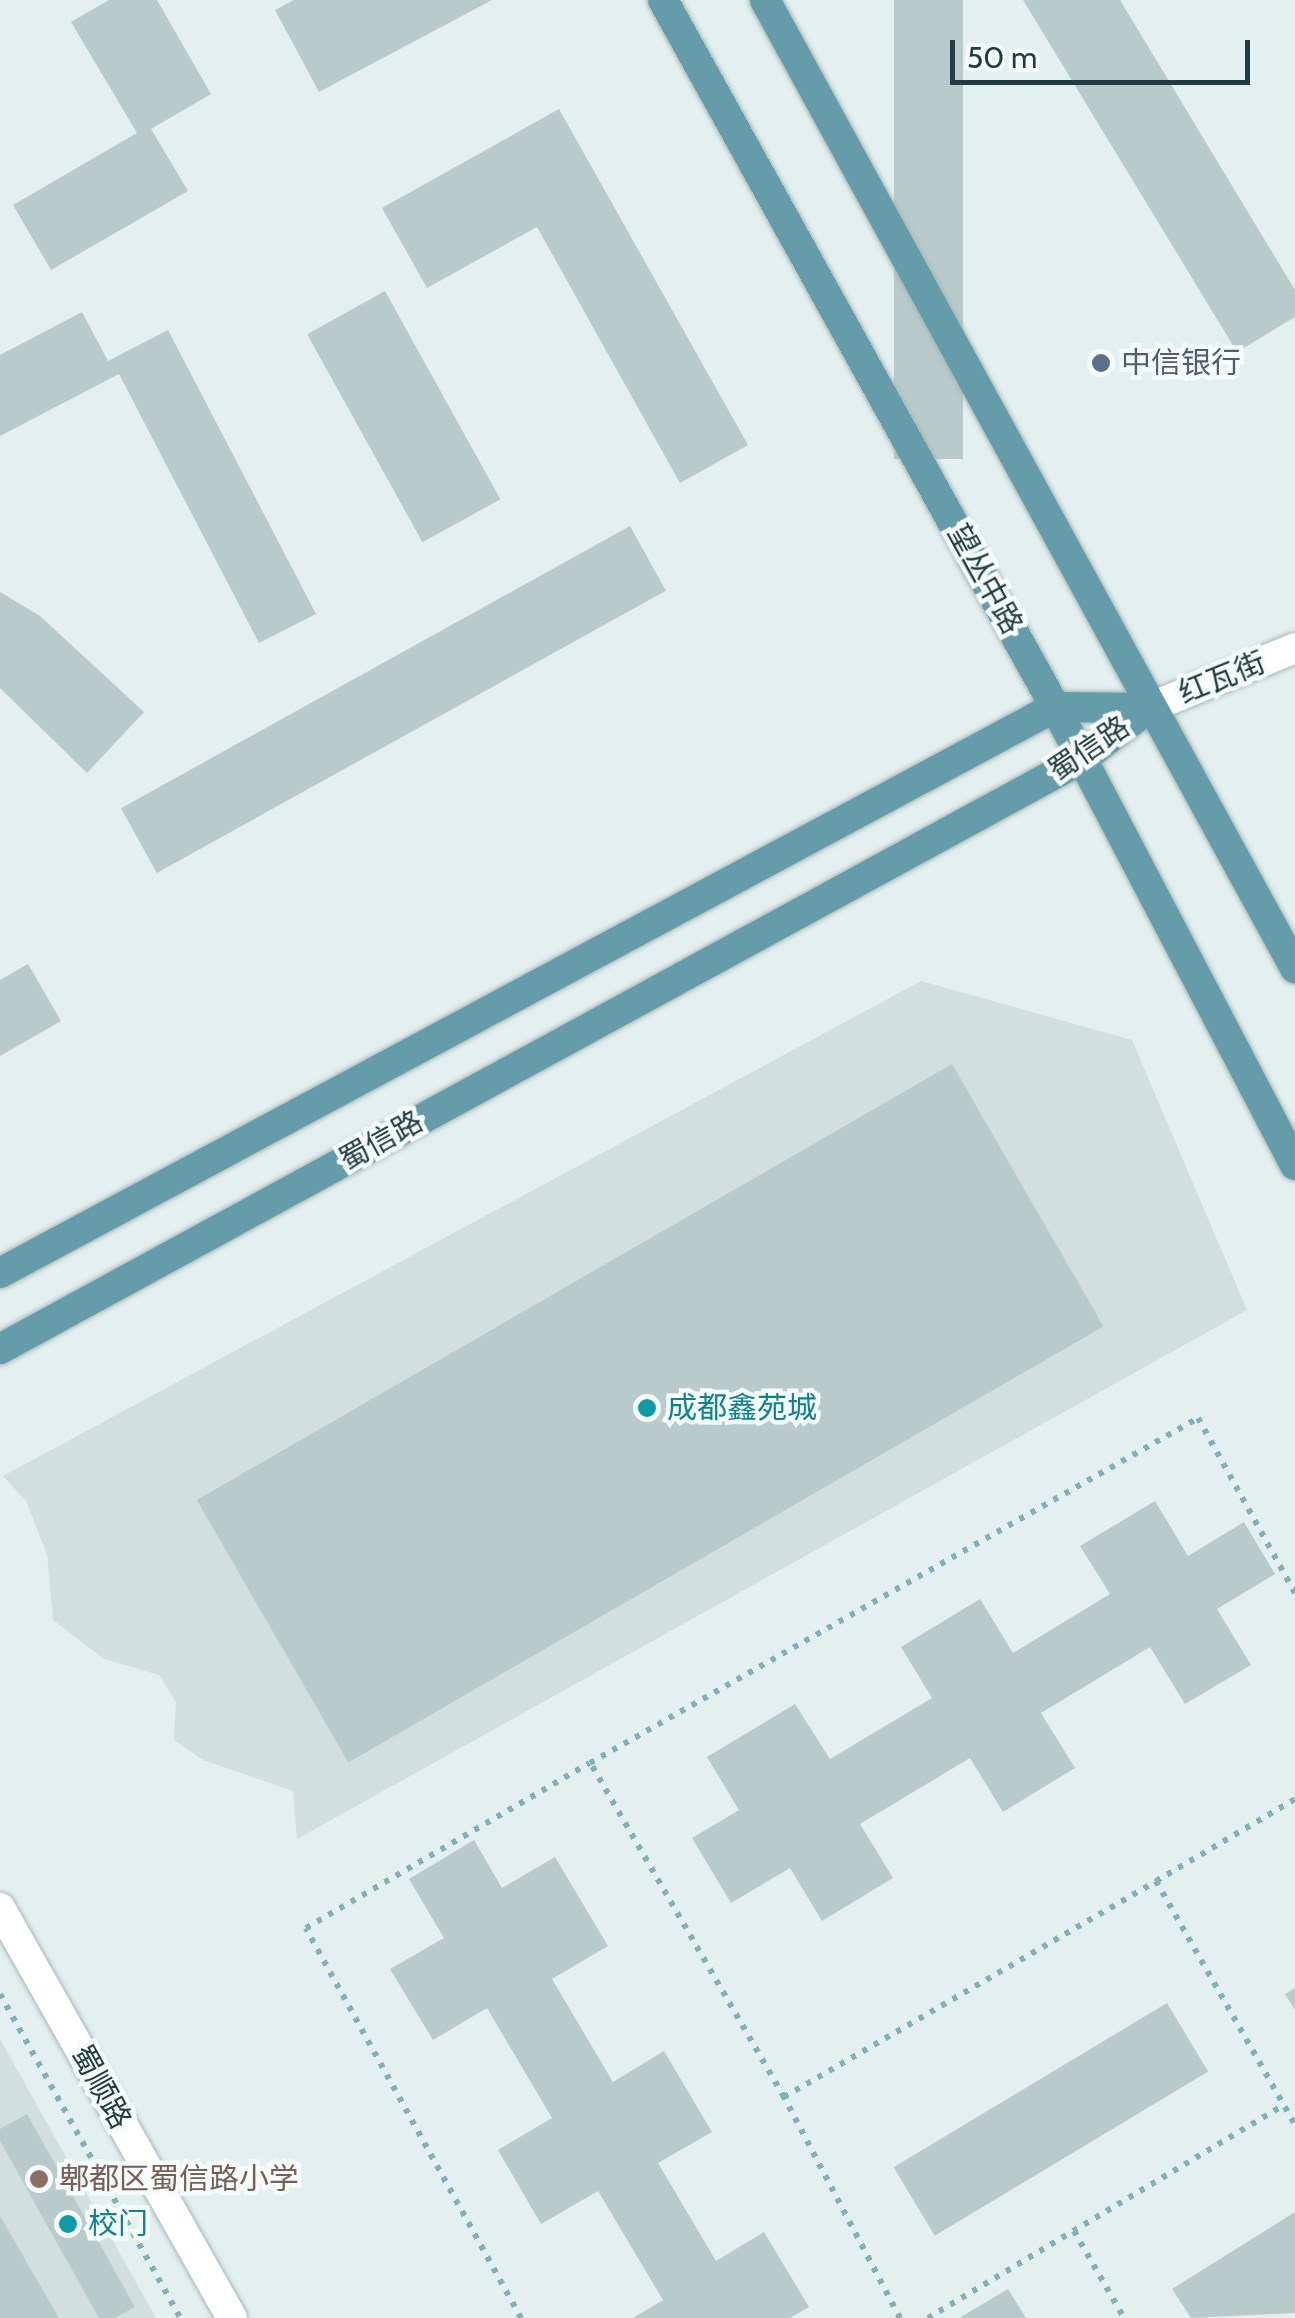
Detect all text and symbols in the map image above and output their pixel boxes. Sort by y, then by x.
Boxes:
scale bar [955,20,1255,82]
text: 50 m [967,39,1037,76]
place label: 中信银行 [1121,345,1241,381]
marker: 中信银行 [1090,352,1112,374]
street label: 望丛中路 [940,518,1030,640]
street label: 红瓦街 [1174,644,1270,712]
street label: 蜀信路 [1042,709,1136,789]
street label: 蜀信路 [333,1103,429,1179]
place label: 成都鑫苑城 [667,1390,817,1426]
marker: 成都鑫苑城 [636,1397,658,1419]
street label: 蜀顺路 [63,2039,139,2135]
place label: 郫都区蜀信路小学 [59,2161,299,2197]
marker: 郫都区蜀信路小学 [28,2168,50,2190]
place label: 校门 [88,2206,148,2242]
marker: 校门 [57,2213,79,2235]

